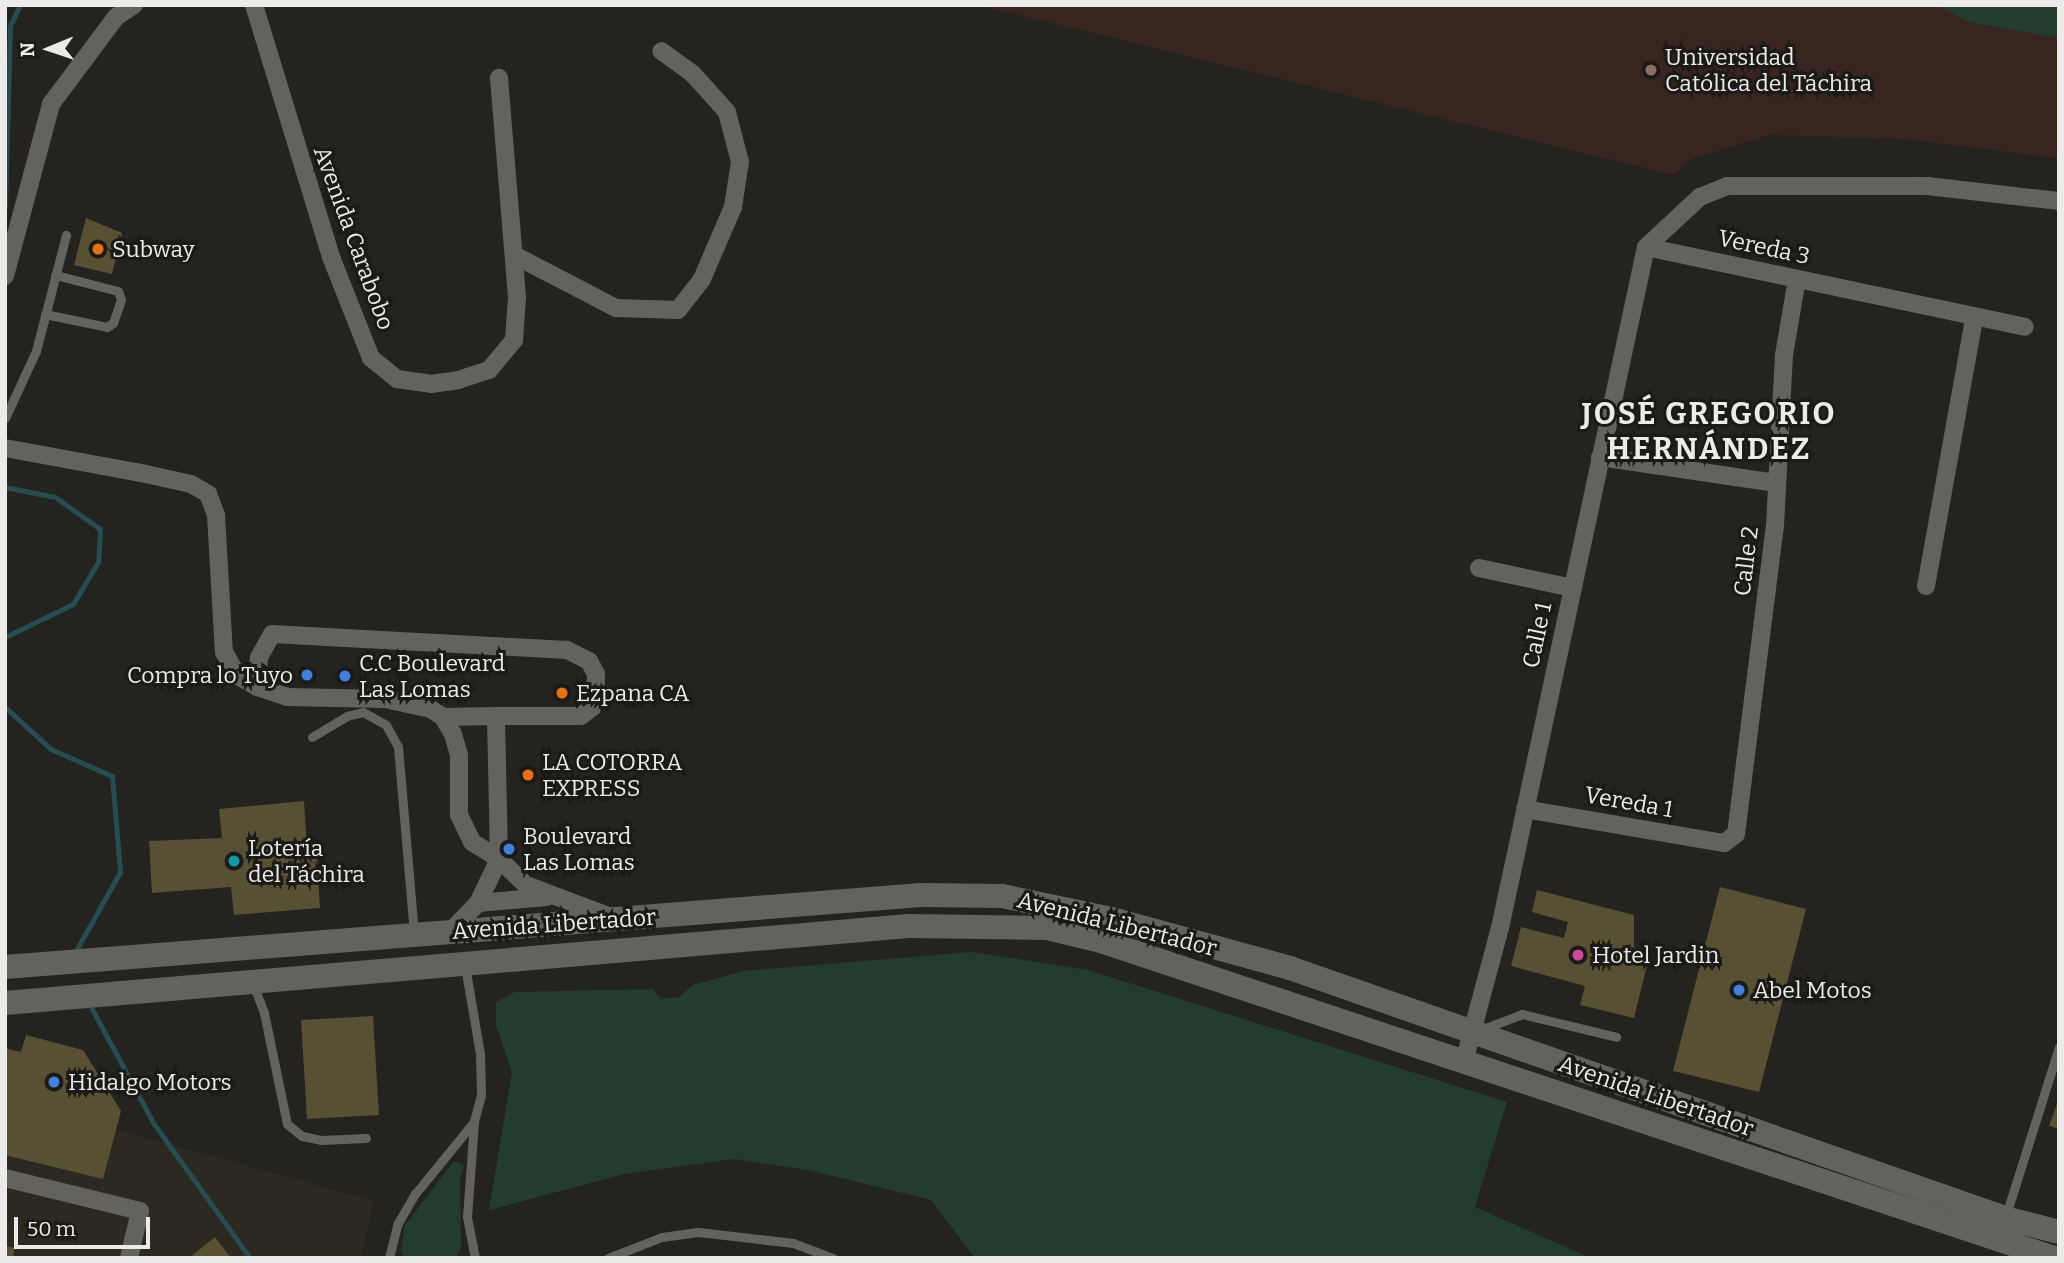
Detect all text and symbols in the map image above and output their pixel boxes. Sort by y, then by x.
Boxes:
north arrow [14,14,84,84]
text: N [16,42,39,57]
place label: Universidad Católica del Táchira [1665,43,1872,97]
marker: Universidad Católica del Táchira [1643,62,1659,78]
street label: Avenida Carabobo [308,142,400,334]
street label: Vereda 3 [1716,224,1812,270]
place label: Subway [112,235,195,263]
marker: Subway [90,241,106,257]
district label: JOSÉ GREGORIO HERNÁNDEZ [1583,396,1835,466]
street label: Calle 2 [1728,525,1764,597]
street label: Calle 1 [1517,600,1557,670]
place label: C.C Boulevard Las Lomas [359,649,505,703]
place label: Compra lo Tuyo [127,661,293,689]
marker: Compra lo Tuyo [299,667,315,683]
marker: C.C Boulevard Las Lomas [337,668,353,684]
place label: Ezpana CA [576,679,689,707]
marker: Ezpana CA [554,685,570,701]
place label: LA COTORRA EXPRESS [542,748,682,802]
marker: LA COTORRA EXPRESS [520,767,536,783]
street label: Vereda 1 [1583,781,1675,823]
place label: Boulevard Las Lomas [523,822,635,876]
place label: Lotería del Táchira [248,834,365,888]
marker: Boulevard Las Lomas [501,841,517,857]
marker: Lotería del Táchira [226,853,242,869]
street label: Avenida Libertador [1015,886,1219,962]
street label: Avenida Libertador [451,903,657,945]
place label: Hotel Jardin [1592,941,1719,969]
marker: Hotel Jardin [1570,947,1586,963]
place label: Abel Motos [1753,976,1872,1004]
marker: Abel Motos [1731,982,1747,998]
street label: Avenida Libertador [1555,1050,1757,1142]
place label: Hidalgo Motors [68,1068,232,1096]
marker: Hidalgo Motors [46,1074,62,1090]
scale bar [18,1204,154,1248]
text: 50 m [27,1216,76,1242]

